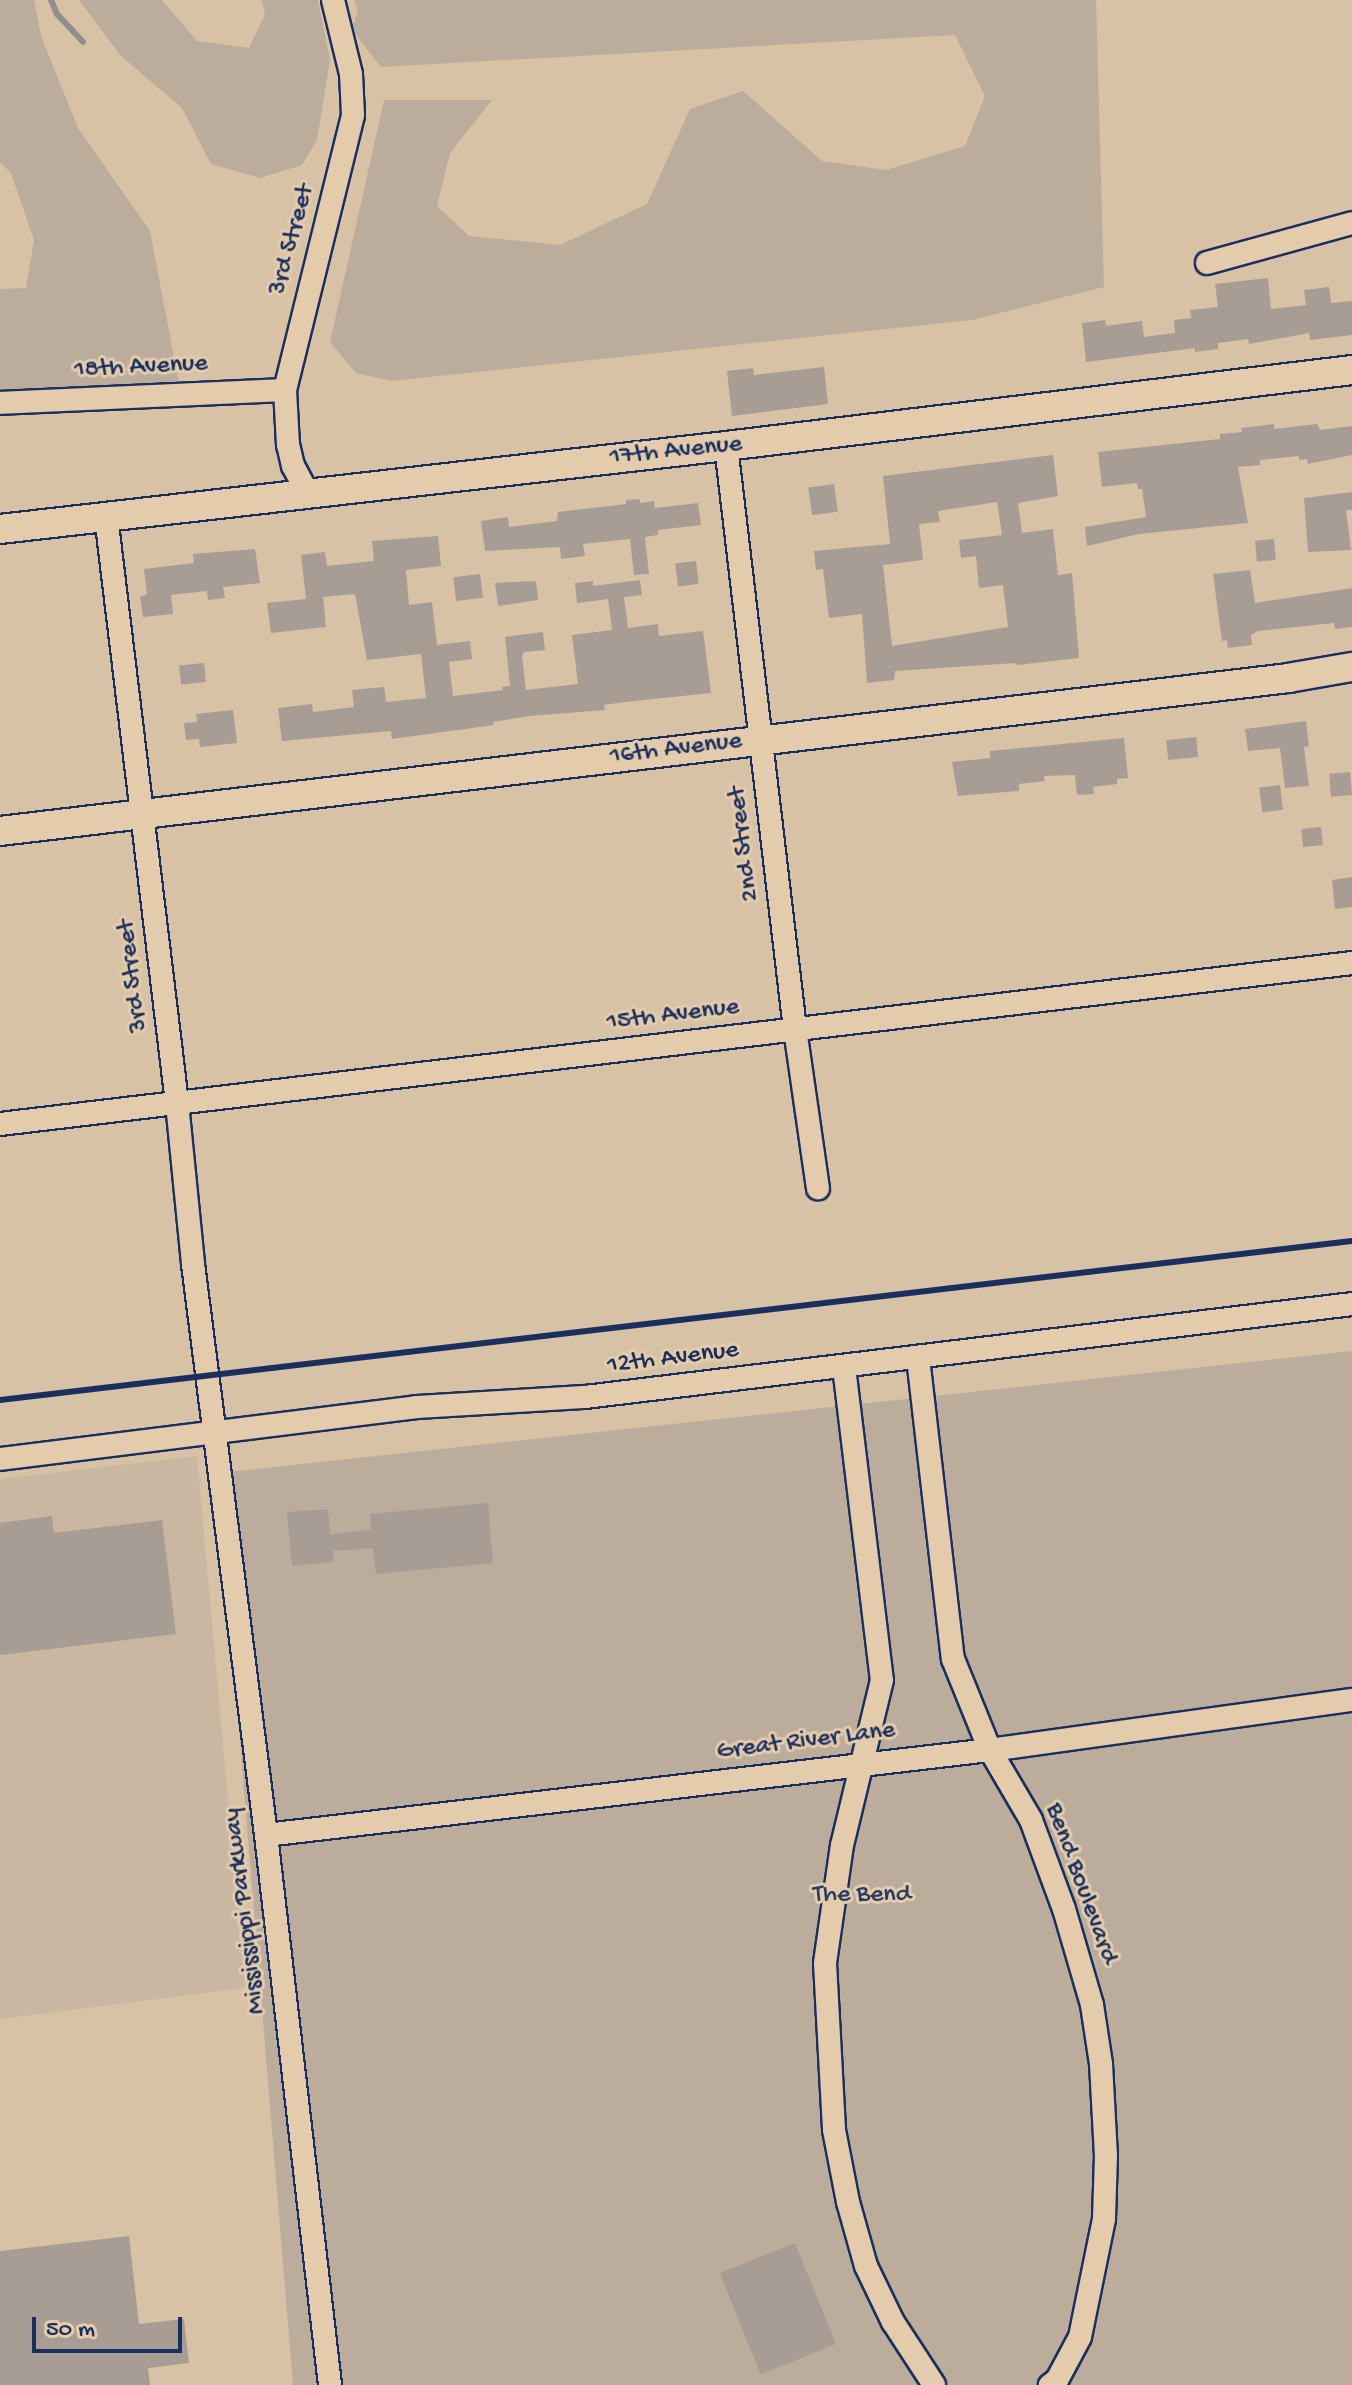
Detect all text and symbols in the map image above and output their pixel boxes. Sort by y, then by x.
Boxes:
street label: 3rd Street [263,181,323,299]
street label: 18th Avenue [73,349,209,387]
street label: 17th Avenue [608,430,744,474]
street label: 16th Avenue [608,726,744,774]
street label: 2nd Street [722,785,768,903]
street label: 3rd Street [112,918,156,1034]
street label: 15th Avenue [605,992,741,1040]
street label: 12th Avenue [606,1335,740,1383]
street label: Great River Lane [715,1716,897,1768]
street label: Bend Boulevard [1036,1799,1124,1969]
street label: Mississippi Parkway [218,1806,274,2016]
park label: The Bend [813,1880,911,1912]
scale bar [36,2301,186,2351]
text: 50 m [46,2316,95,2345]

